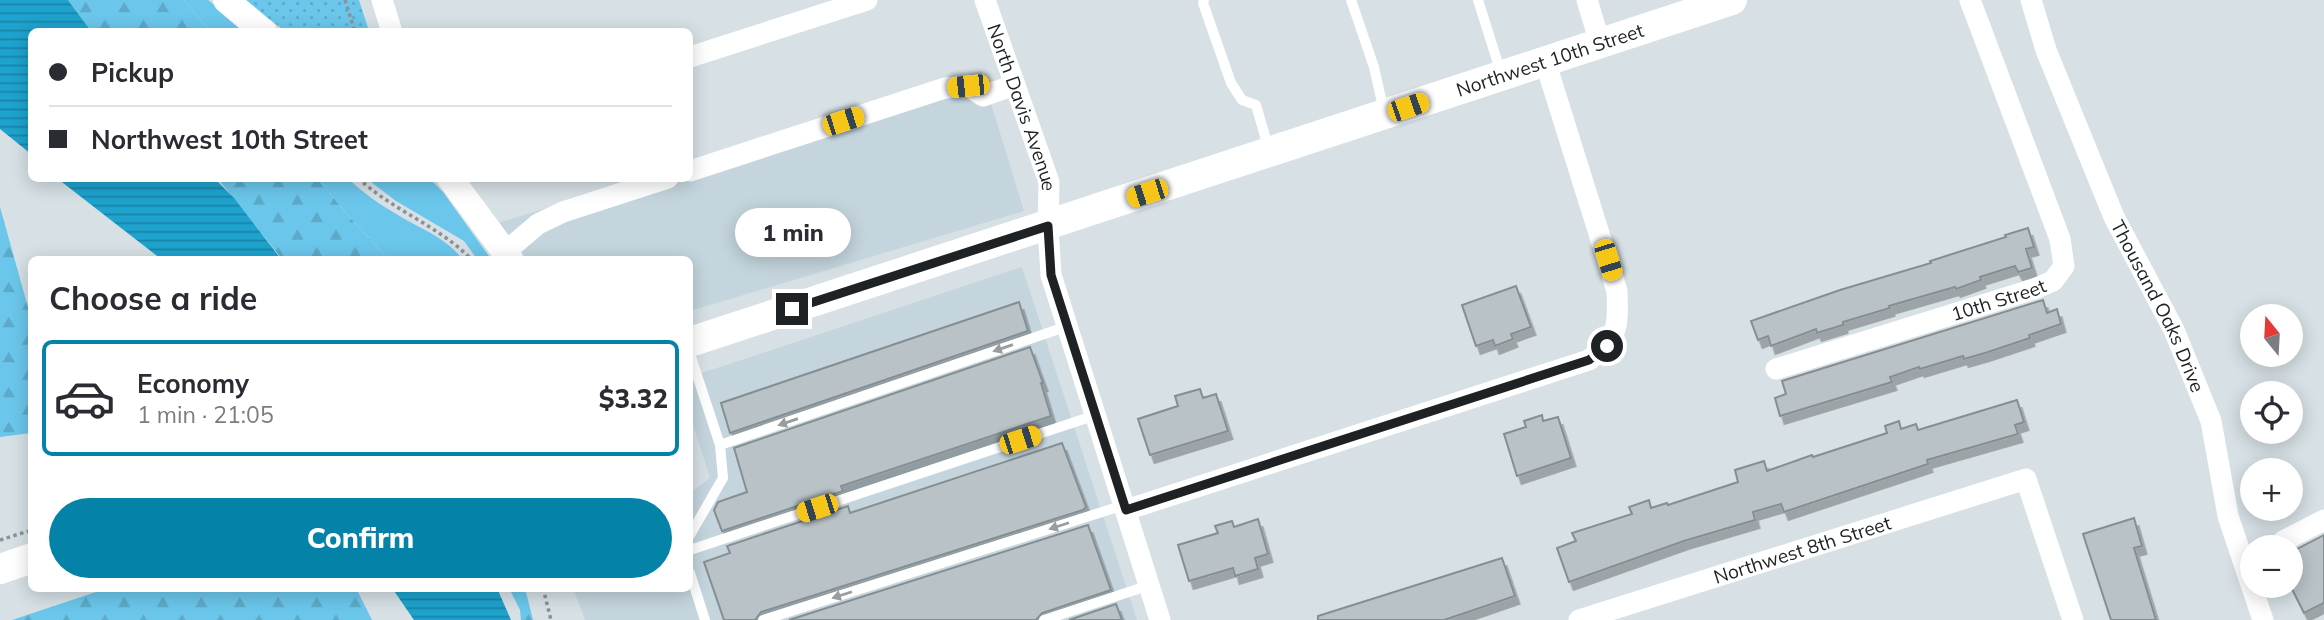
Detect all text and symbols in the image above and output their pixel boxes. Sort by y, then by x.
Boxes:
street label: Northwest 10th Street [1453,18,1647,102]
street label: North Davis Avenue [982,21,1061,191]
text: Pickup [91,56,174,89]
car [947,73,990,99]
car [1385,90,1432,124]
car [820,105,867,137]
text: Northwest 10th Street [91,123,368,156]
car [1124,177,1171,209]
callout: 1 min [734,208,850,256]
street label: Thousand Oaks Drive [2106,216,2210,396]
text: 1 min [762,218,824,247]
car [1592,237,1625,283]
street label: 10th Street [1948,273,2050,326]
text: Choose a ride [49,278,257,318]
route end [776,293,808,325]
north arrow [2240,304,2303,368]
map controls [2240,304,2303,598]
route start [1591,330,1623,362]
one-way arrow [992,344,1013,354]
icon: car [53,367,116,430]
text: Economy [137,367,249,400]
button: locate [2240,381,2303,444]
text: $3.32 [599,382,668,415]
text: 1 min · 21:05 [137,400,274,429]
one-way arrow [777,417,798,428]
car [997,424,1044,456]
button: + [2240,458,2303,521]
car [794,492,841,524]
button: Confirm [49,498,672,578]
street label: Northwest 8th Street [1711,510,1894,589]
one-way arrow [1049,521,1070,531]
button: − [2240,535,2303,598]
one-way arrow [832,590,853,600]

